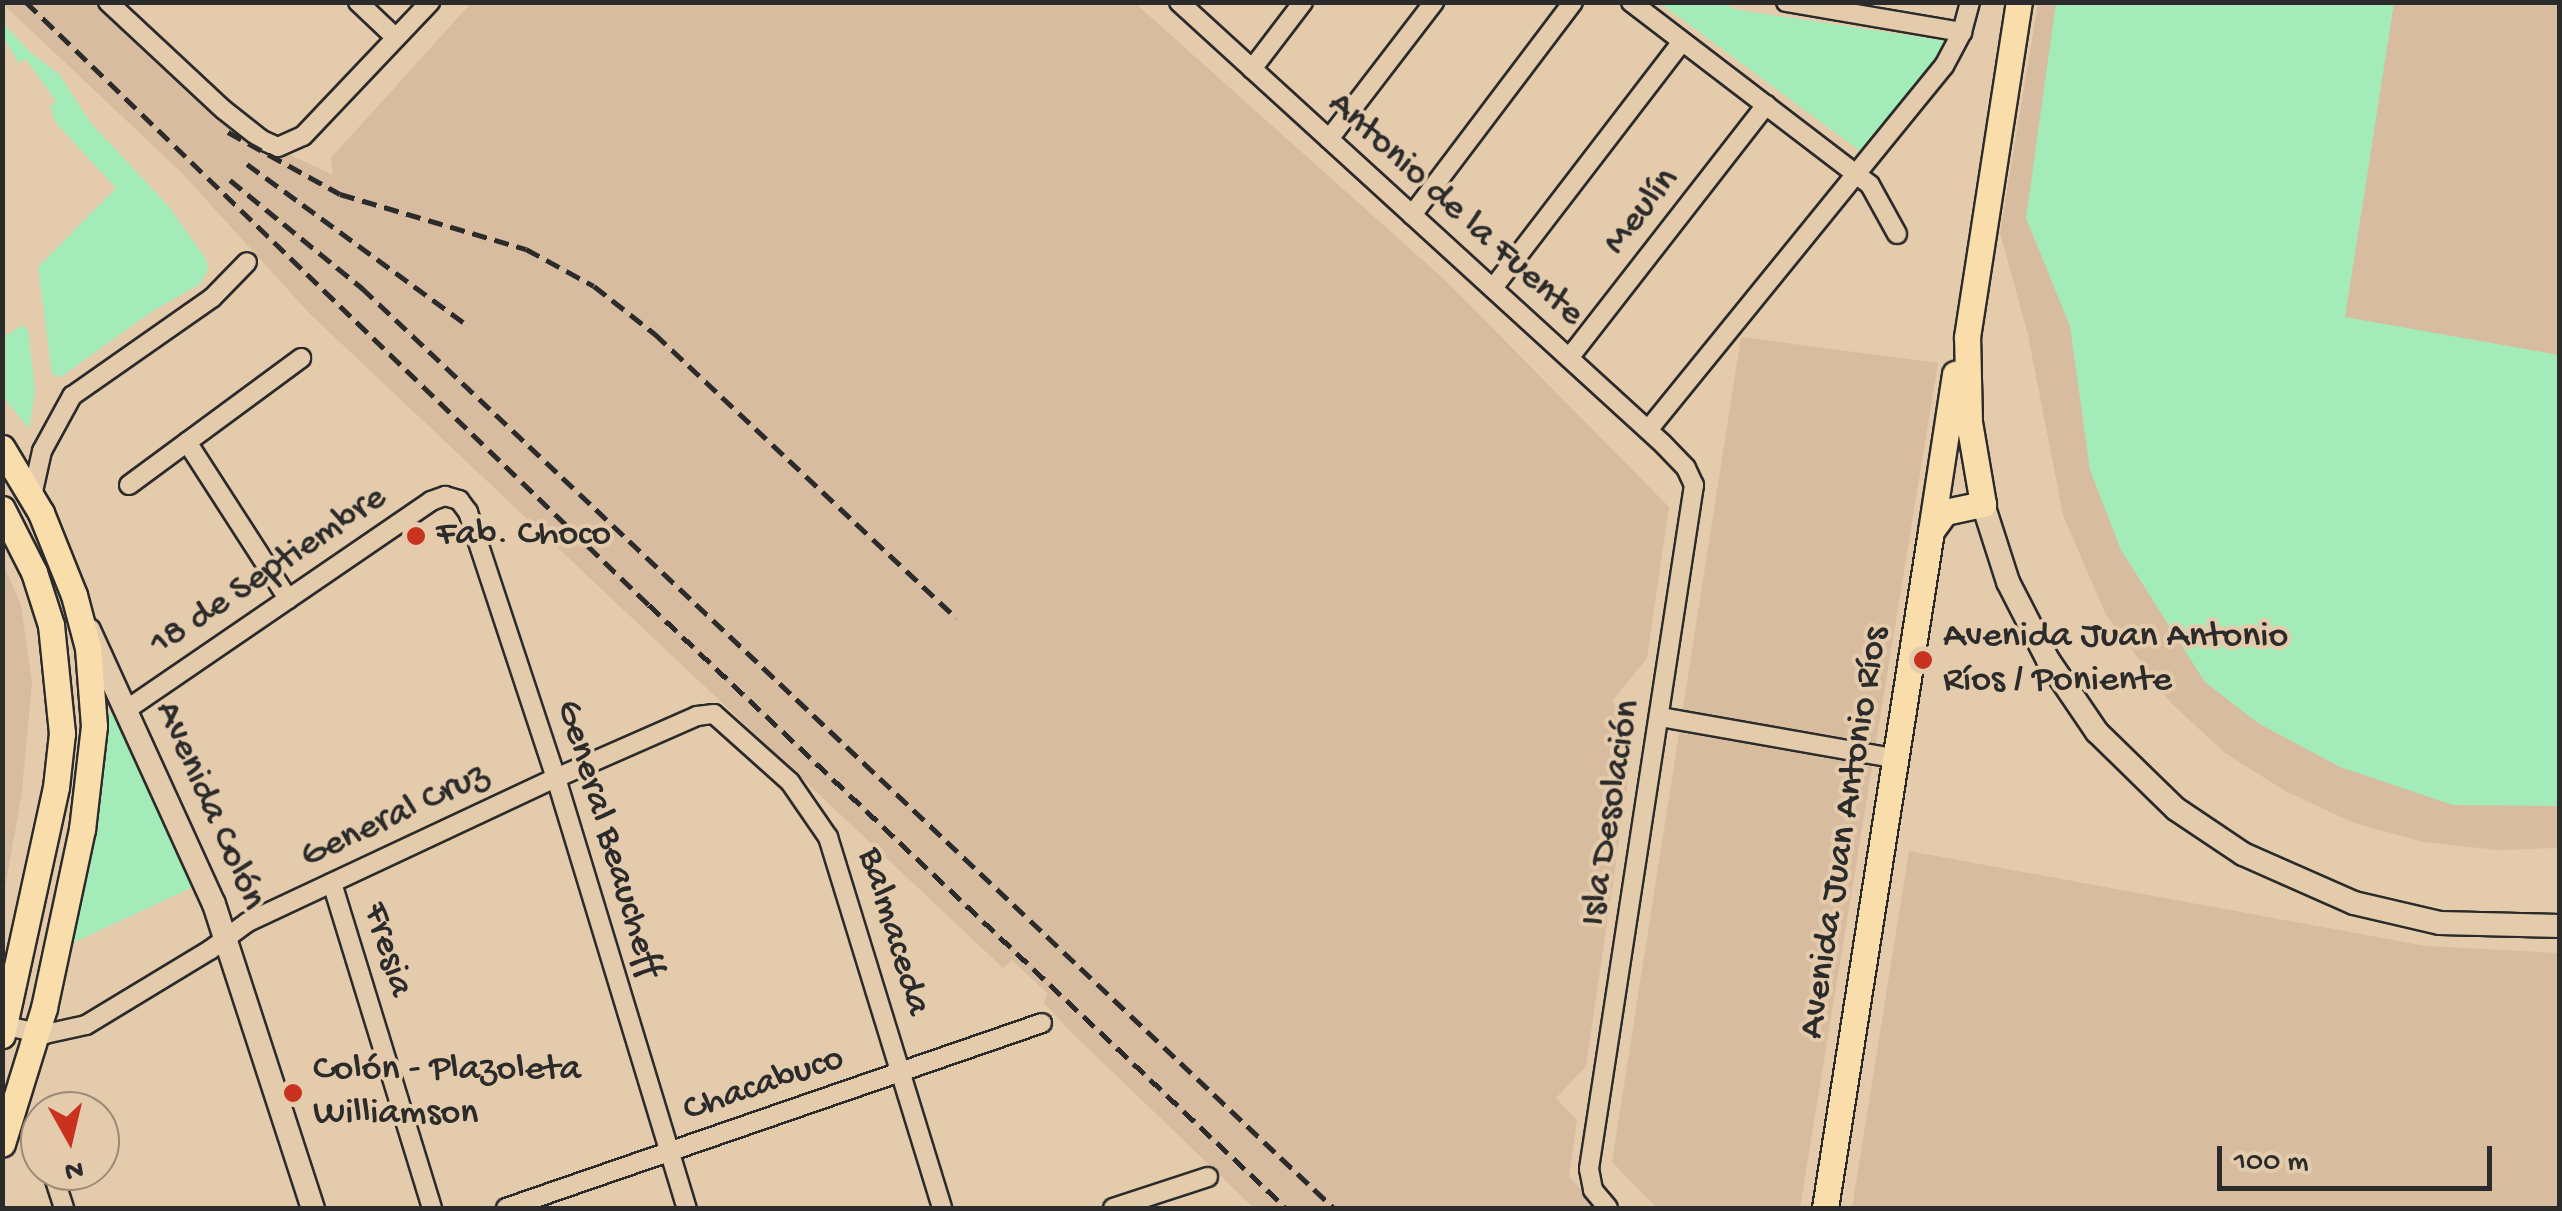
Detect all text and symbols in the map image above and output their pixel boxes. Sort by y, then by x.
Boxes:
street label: Antonio de la Fuente [1317,83,1593,337]
street label: Meulín [1594,159,1690,265]
street label: 18 de Septiembre [142,476,396,668]
place label: Fab. Choco [436,513,611,559]
marker: Fab. Choco [405,525,427,547]
place label: Avenida Juan Antonio Ríos / Poniente [1943,615,2288,704]
street label: Avenida Juan Antonio Ríos [1791,624,1901,1042]
marker: Avenida Juan Antonio Ríos / Poniente [1912,649,1934,671]
street label: Avenida Colón [143,694,275,918]
street label: General Beaucheff [543,695,671,983]
street label: Isla Desolación [1572,697,1652,929]
street label: General Cruz [294,754,496,880]
street label: Balmaceda [845,843,939,1021]
street label: Fresia [350,898,422,1002]
street label: Chacabuco [678,1037,850,1135]
place label: Colón - Plazoleta Williamson [313,1048,581,1138]
marker: Colón - Plazoleta Williamson [282,1082,304,1104]
north arrow [20,1091,120,1191]
scale bar [2222,1126,2497,1188]
text: 100 m [2234,1146,2309,1181]
text: N [63,1152,85,1187]

